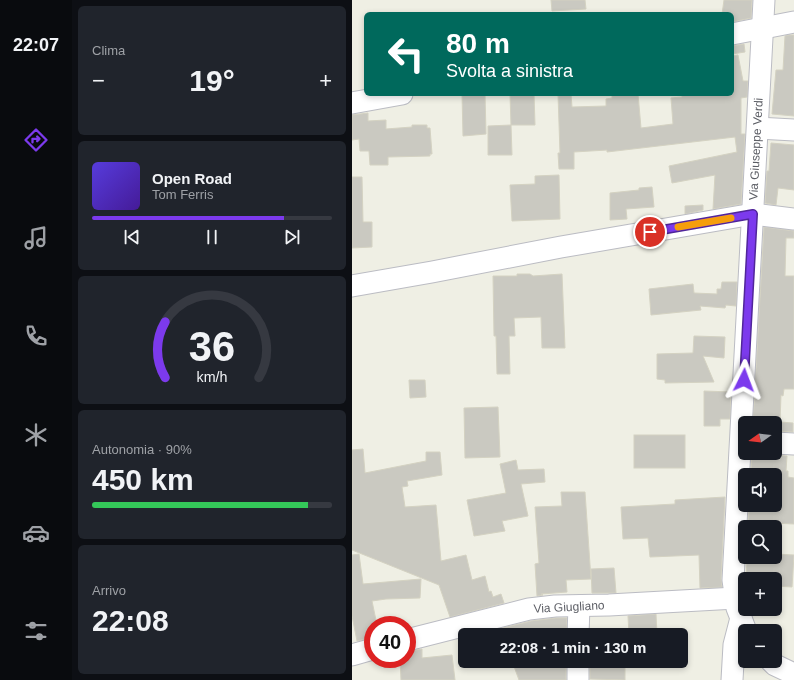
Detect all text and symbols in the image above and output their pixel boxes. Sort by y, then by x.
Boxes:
icon: left [380,28,432,80]
text: 80 m [446,28,510,59]
text: 22:07 [13,35,59,55]
text: Clima [92,43,125,58]
text: Svolta a sinistra [446,61,573,81]
text: 19° [189,64,235,97]
text: − [92,68,105,93]
text: + [319,68,332,93]
street label: Via Giuseppe Verdi [746,97,766,201]
icon: directions [22,126,50,154]
text: Open Road [152,170,232,187]
text: Tom Ferris [152,187,213,202]
pin [633,215,667,249]
icon: arrive [639,221,661,243]
icon: music [22,224,50,252]
icon: previous [121,226,143,248]
icon: pause [201,226,223,248]
icon: next [281,226,303,248]
icon: phone [22,322,50,350]
text: 36 [189,323,235,370]
position arrow [723,359,765,401]
text: km/h [197,369,228,385]
north arrow [738,416,782,460]
map controls [738,416,782,668]
icon: climate [22,421,50,449]
text: Autonomia · 90% [92,442,192,457]
text: 450 km [92,463,194,496]
button: sound [738,468,782,512]
icon: car [22,519,50,547]
button: search [738,520,782,564]
button: + [738,572,782,616]
text: Arrivo [92,583,126,598]
street label: Via Giugliano [533,598,605,616]
text: 22:08 [92,604,169,637]
speed limit sign: 40 [364,616,416,668]
icon: filters [22,617,50,645]
button: − [738,624,782,668]
text: 22:08 · 1 min · 130 m [500,639,646,656]

